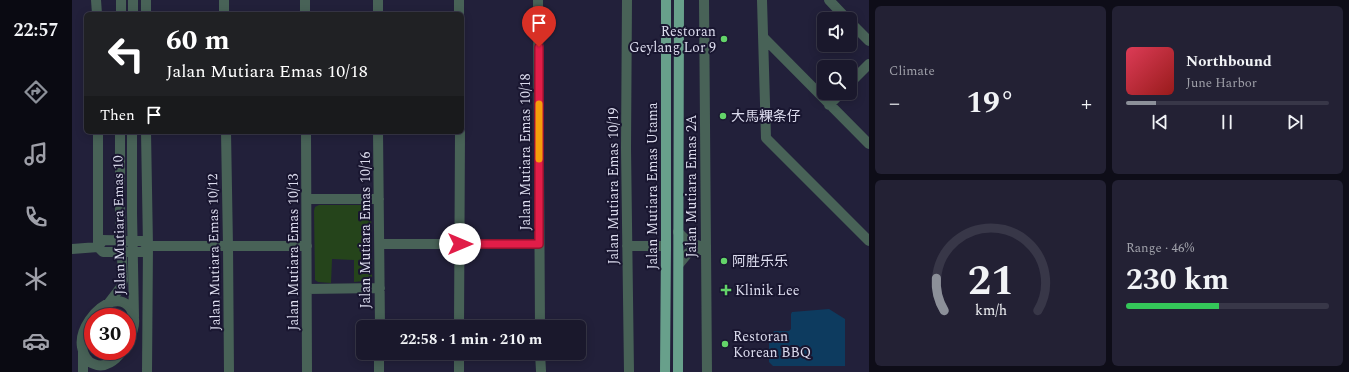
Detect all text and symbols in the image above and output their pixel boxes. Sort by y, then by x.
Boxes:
pin [522,6,556,47]
icon: arrive [528,12,550,34]
map controls [817,12,857,100]
button: sound [817,12,857,52]
text: 22:57 [13,17,59,44]
text: 60 m [166,19,230,62]
place label: Restoran Geylang Lor 9 [629,21,716,58]
icon: left [100,28,152,80]
marker: Restoran Geylang Lor 9 [719,34,729,44]
text: Northbound [1186,50,1272,73]
text: Jalan Mutiara Emas 10/18 [166,58,368,85]
button: search [817,60,857,100]
text: Climate [889,61,935,81]
text: June Harbor [1186,73,1257,93]
street label: Jalan Mutiara Emas 10/18 [515,74,536,230]
icon: directions [22,78,50,106]
text: 19° [966,80,1015,126]
text: − [889,87,900,120]
text: + [1081,87,1092,120]
street label: Jalan Mutiara Emas Utama [642,102,663,270]
text: Then [100,104,135,127]
icon: arrive [143,104,165,126]
place label: 大馬粿条仔 [731,106,801,127]
street label: Jalan Mutiara Emas 10/19 [603,108,624,264]
marker: 大馬粿条仔 [718,111,728,121]
icon: previous [1149,111,1171,133]
icon: pause [1216,111,1238,133]
icon: next [1284,111,1306,133]
street label: Jalan Mutiara Emas 2A [681,114,702,257]
icon: music [22,140,50,168]
street label: Jalan Mutiara Emas 10/16 [355,152,376,308]
street label: Jalan Mutiara Emas 10 [107,155,131,295]
street label: Jalan Mutiara Emas 10/12 [202,173,226,331]
street label: Jalan Mutiara Emas 10/13 [283,174,304,330]
icon: phone [22,203,50,231]
position arrow [439,223,481,265]
text: Range · 46% [1126,238,1194,258]
text: 21 [967,250,1014,313]
place label: 阿胜乐乐 [732,251,788,272]
marker: 阿胜乐乐 [719,256,729,266]
text: 230 km [1126,257,1229,303]
icon: climate [22,265,50,293]
place label: Klinik Lee [735,280,800,301]
marker: Klinik Lee [720,284,732,296]
text: km/h [974,300,1007,322]
speed limit sign: 30 [84,308,136,360]
place label: Restoran Korean BBQ [733,326,812,363]
icon: car [22,327,50,355]
text: 22:58 · 1 min · 210 m [400,328,542,351]
marker: Restoran Korean BBQ [720,339,730,349]

